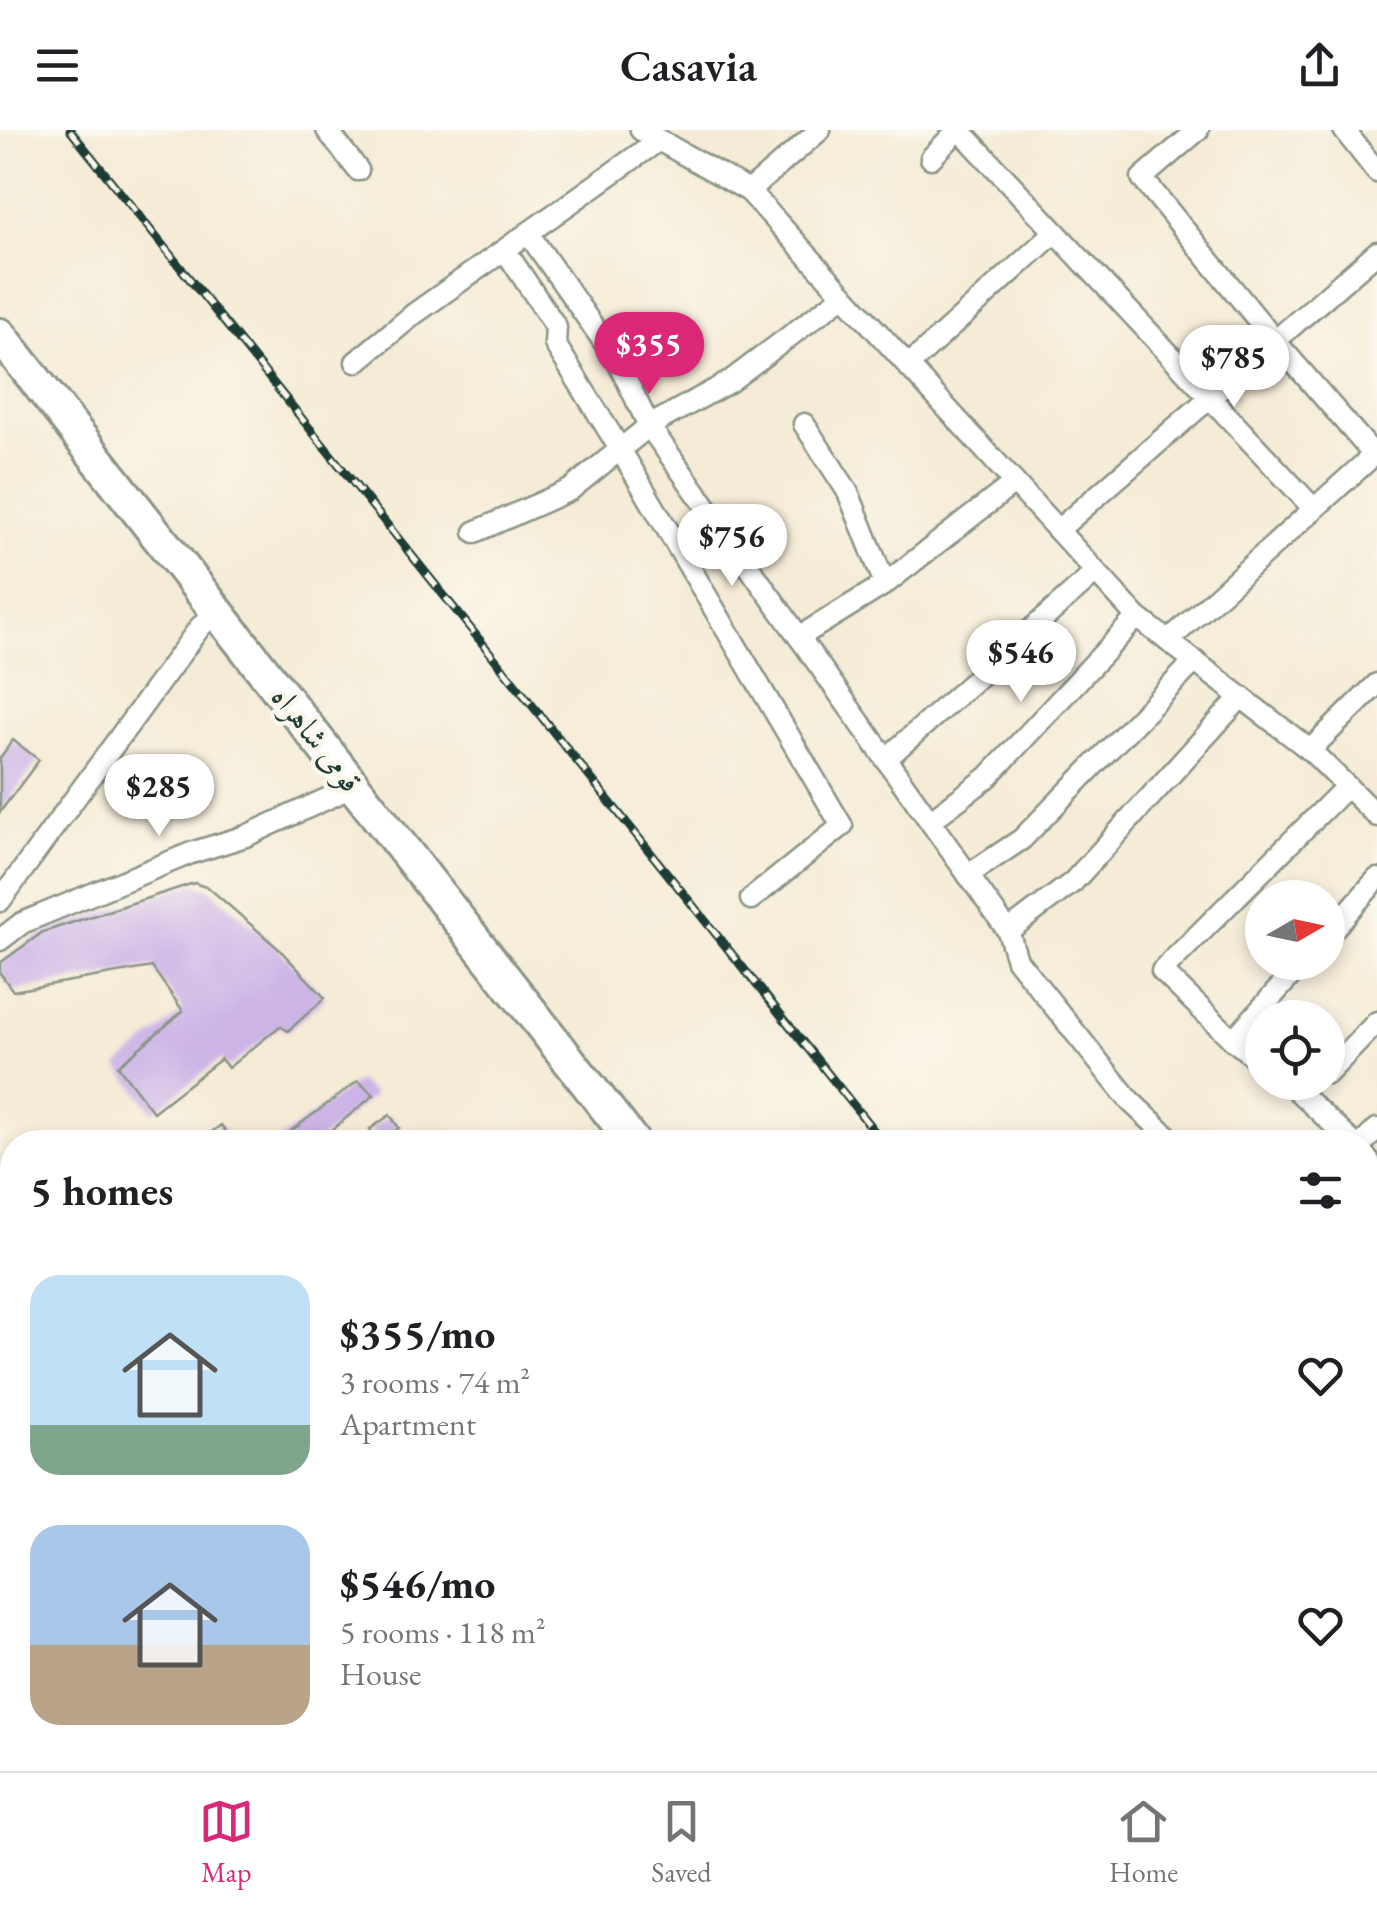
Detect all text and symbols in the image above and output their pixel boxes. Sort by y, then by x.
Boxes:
text: Casavia [620,36,757,94]
icon: menu [30,38,85,93]
icon: share [1292,38,1347,93]
pin: $355 [590,312,708,397]
text: $355 [616,323,682,365]
pin: $785 [1175,325,1293,410]
text: $785 [1201,336,1267,378]
pin: $756 [673,504,791,589]
text: $756 [699,515,765,557]
pin: $546 [962,620,1080,705]
text: $546 [988,631,1054,673]
street label: قومی شاہراہ [262,677,372,801]
pin: $285 [100,754,218,839]
text: $285 [126,765,192,807]
north arrow [1245,880,1345,980]
map controls [1245,880,1345,1100]
button: locate [1245,1000,1345,1100]
text: 5 homes [30,1163,173,1218]
icon: filters [1293,1163,1348,1218]
text: $355/mo [340,1306,496,1361]
icon: home [110,1315,230,1435]
icon: heart [1293,1348,1348,1403]
text: 3 rooms · 74 m² [340,1361,530,1403]
text: Apartment [340,1403,476,1445]
text: $546/mo [340,1556,496,1611]
icon: home [110,1565,230,1685]
icon: heart [1293,1598,1348,1653]
text: 5 rooms · 118 m² [340,1611,546,1653]
text: House [340,1653,421,1695]
tab: Map [199,1794,254,1890]
tab: Saved [651,1794,711,1890]
tab: Home [1109,1794,1178,1890]

